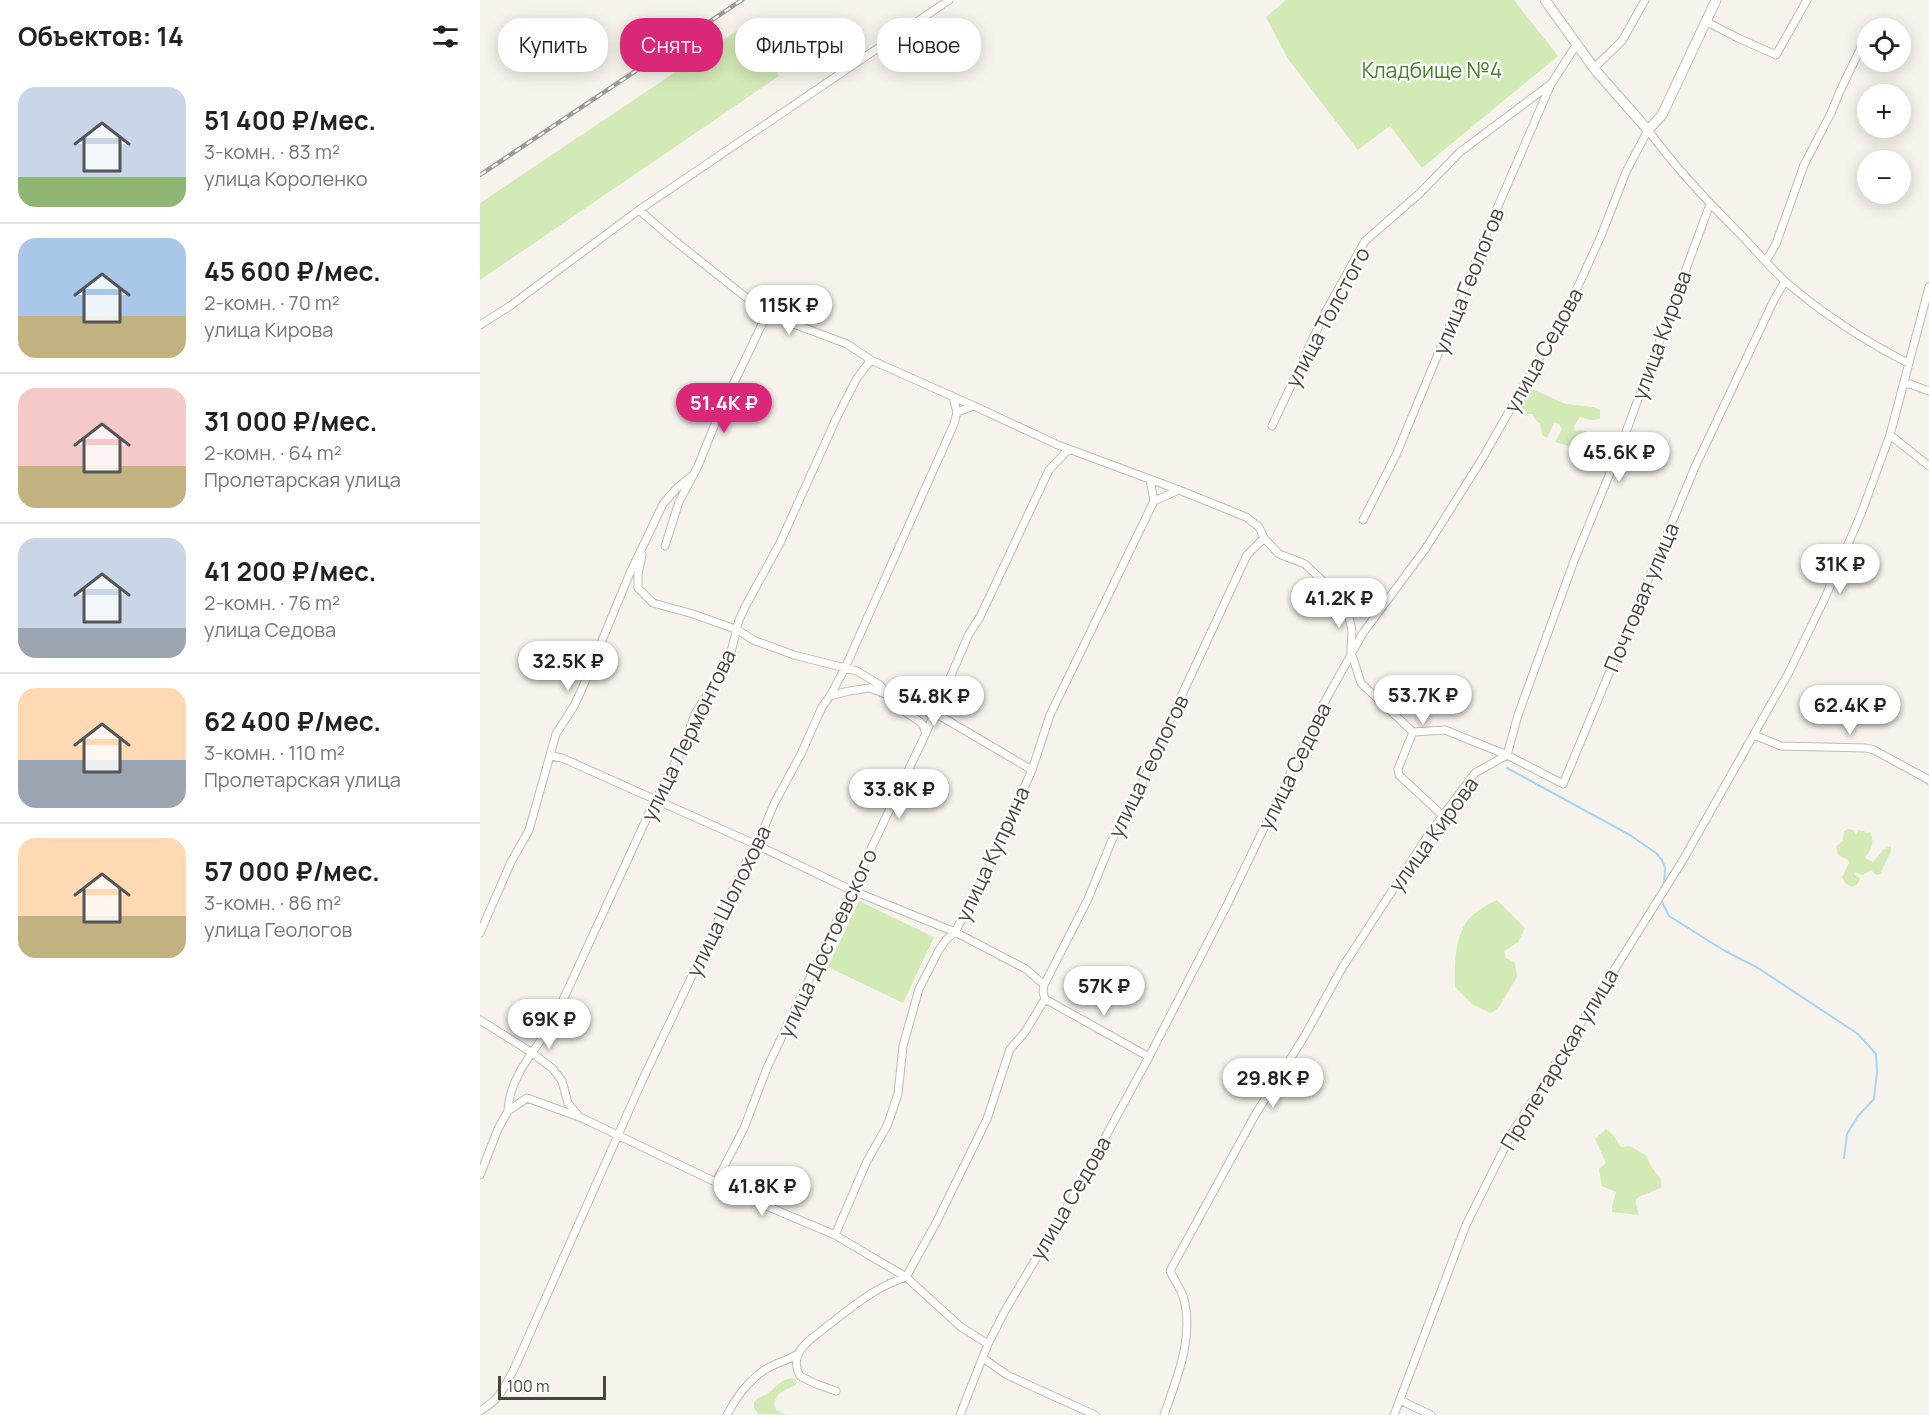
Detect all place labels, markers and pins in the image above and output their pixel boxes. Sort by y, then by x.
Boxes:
pin: 115K ₽ [740,285,838,336]
pin: 51.4K ₽ [669,383,779,434]
pin: 45.6K ₽ [1564,432,1674,483]
pin: 31K ₽ [1798,544,1882,595]
pin: 41.2K ₽ [1284,578,1394,629]
pin: 32.5K ₽ [513,641,623,692]
pin: 53.7K ₽ [1368,675,1478,726]
pin: 54.8K ₽ [879,676,989,727]
pin: 62.4K ₽ [1795,685,1905,736]
pin: 33.8K ₽ [844,769,954,820]
pin: 57K ₽ [1062,966,1146,1017]
pin: 69K ₽ [507,999,591,1050]
pin: 29.8K ₽ [1218,1058,1328,1109]
pin: 41.8K ₽ [707,1166,817,1217]

